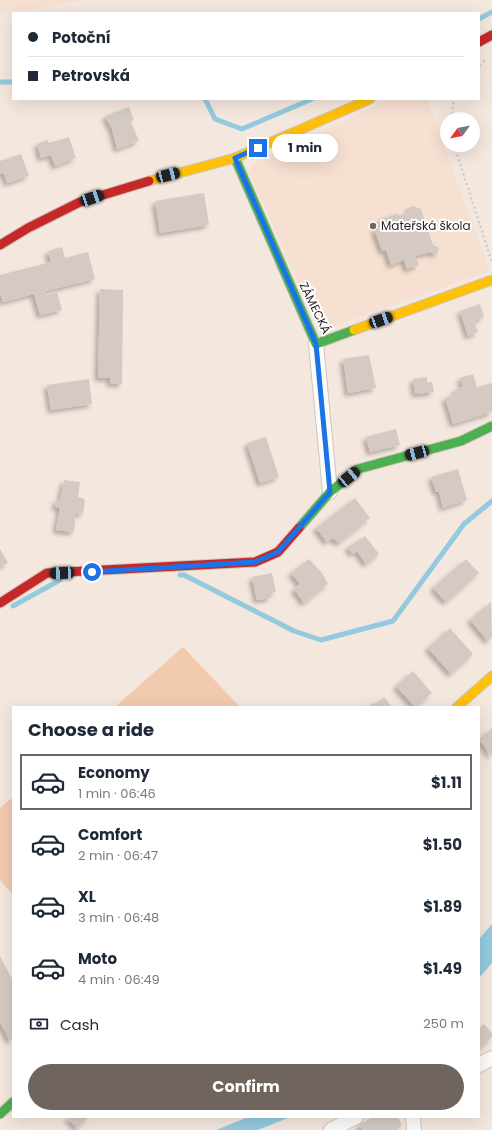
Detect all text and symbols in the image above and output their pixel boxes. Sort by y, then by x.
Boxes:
text: Potoční [52,27,111,48]
text: Petrovská [52,65,130,86]
north arrow [440,112,480,152]
map controls [440,112,480,152]
callout: 1 min [272,134,338,162]
text: 1 min [288,138,322,157]
route end [249,139,267,157]
car [155,166,181,184]
car [79,188,105,208]
place label: Mateřská škola [381,217,471,234]
marker: Mateřská škola [368,221,378,231]
street label: ZÁMECKÁ [296,279,335,336]
car [368,310,394,330]
car [404,444,430,462]
car [336,465,362,489]
route start [83,563,101,581]
car [50,567,74,579]
text: Choose a ride [28,717,154,742]
text: Economy [78,762,150,783]
icon: car [30,764,66,800]
text: $1.11 [431,772,462,793]
text: 1 min · 06:46 [78,784,156,803]
text: Comfort [78,824,142,845]
icon: car [30,826,66,862]
text: $1.50 [423,834,462,855]
text: 2 min · 06:47 [78,846,158,865]
text: XL [78,886,96,907]
icon: car [30,888,66,924]
text: $1.89 [423,896,462,917]
text: 3 min · 06:48 [78,908,159,927]
text: Moto [78,948,117,969]
icon: car [30,950,66,986]
text: $1.49 [423,958,462,979]
text: 4 min · 06:49 [78,970,160,989]
icon: cash [28,1013,50,1035]
text: Cash [60,1014,99,1035]
text: 250 m [423,1014,464,1033]
button: Confirm [28,1064,464,1110]

